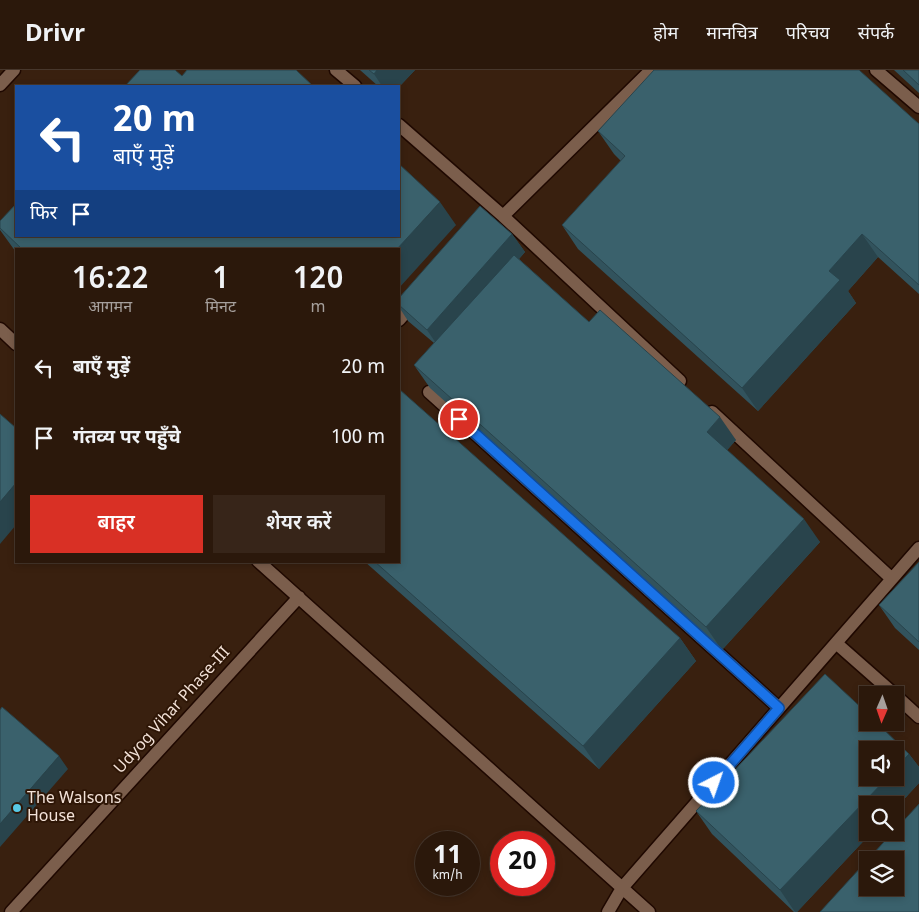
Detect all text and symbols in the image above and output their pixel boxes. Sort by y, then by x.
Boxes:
text: Drivr [25,19,85,51]
text: होम [653,23,678,46]
text: मानचित्र [706,23,758,46]
text: परिचय [786,23,830,46]
text: संपर्क [858,23,894,46]
text: 20 m [113,100,196,145]
icon: left [30,105,95,170]
text: बाएँ मुड़ें [113,144,174,173]
icon: arrive [67,200,95,228]
text: फिर [30,202,57,227]
text: 16:22 [72,261,149,300]
text: 1 [212,261,229,300]
text: 120 [293,261,343,300]
text: आगमन [88,298,132,319]
text: मिनट [205,298,236,319]
text: m [311,298,325,319]
icon: left [30,354,58,382]
text: बाएँ मुड़ें [73,356,130,381]
text: 20 m [341,356,385,381]
pin [438,398,480,440]
icon: arrive [445,405,473,433]
icon: arrive [30,424,58,452]
text: गंतव्य पर पहुँचे [73,426,181,451]
text: 100 m [331,426,385,451]
button: बाहर [30,495,203,553]
button: शेयर करें [213,495,385,553]
street label: Udyog Vihar Phase-III [110,643,236,779]
north arrow [859,686,904,731]
map controls [859,686,904,896]
button: sound [859,741,904,786]
position arrow [687,756,739,808]
place label: The Walsons House [27,789,122,828]
button: search [859,796,904,841]
marker: The Walsons House [11,802,23,814]
speed limit sign: 20 [490,831,555,896]
text: 11 [433,841,462,873]
button: layers [859,851,904,896]
text: km/h [432,868,463,884]

